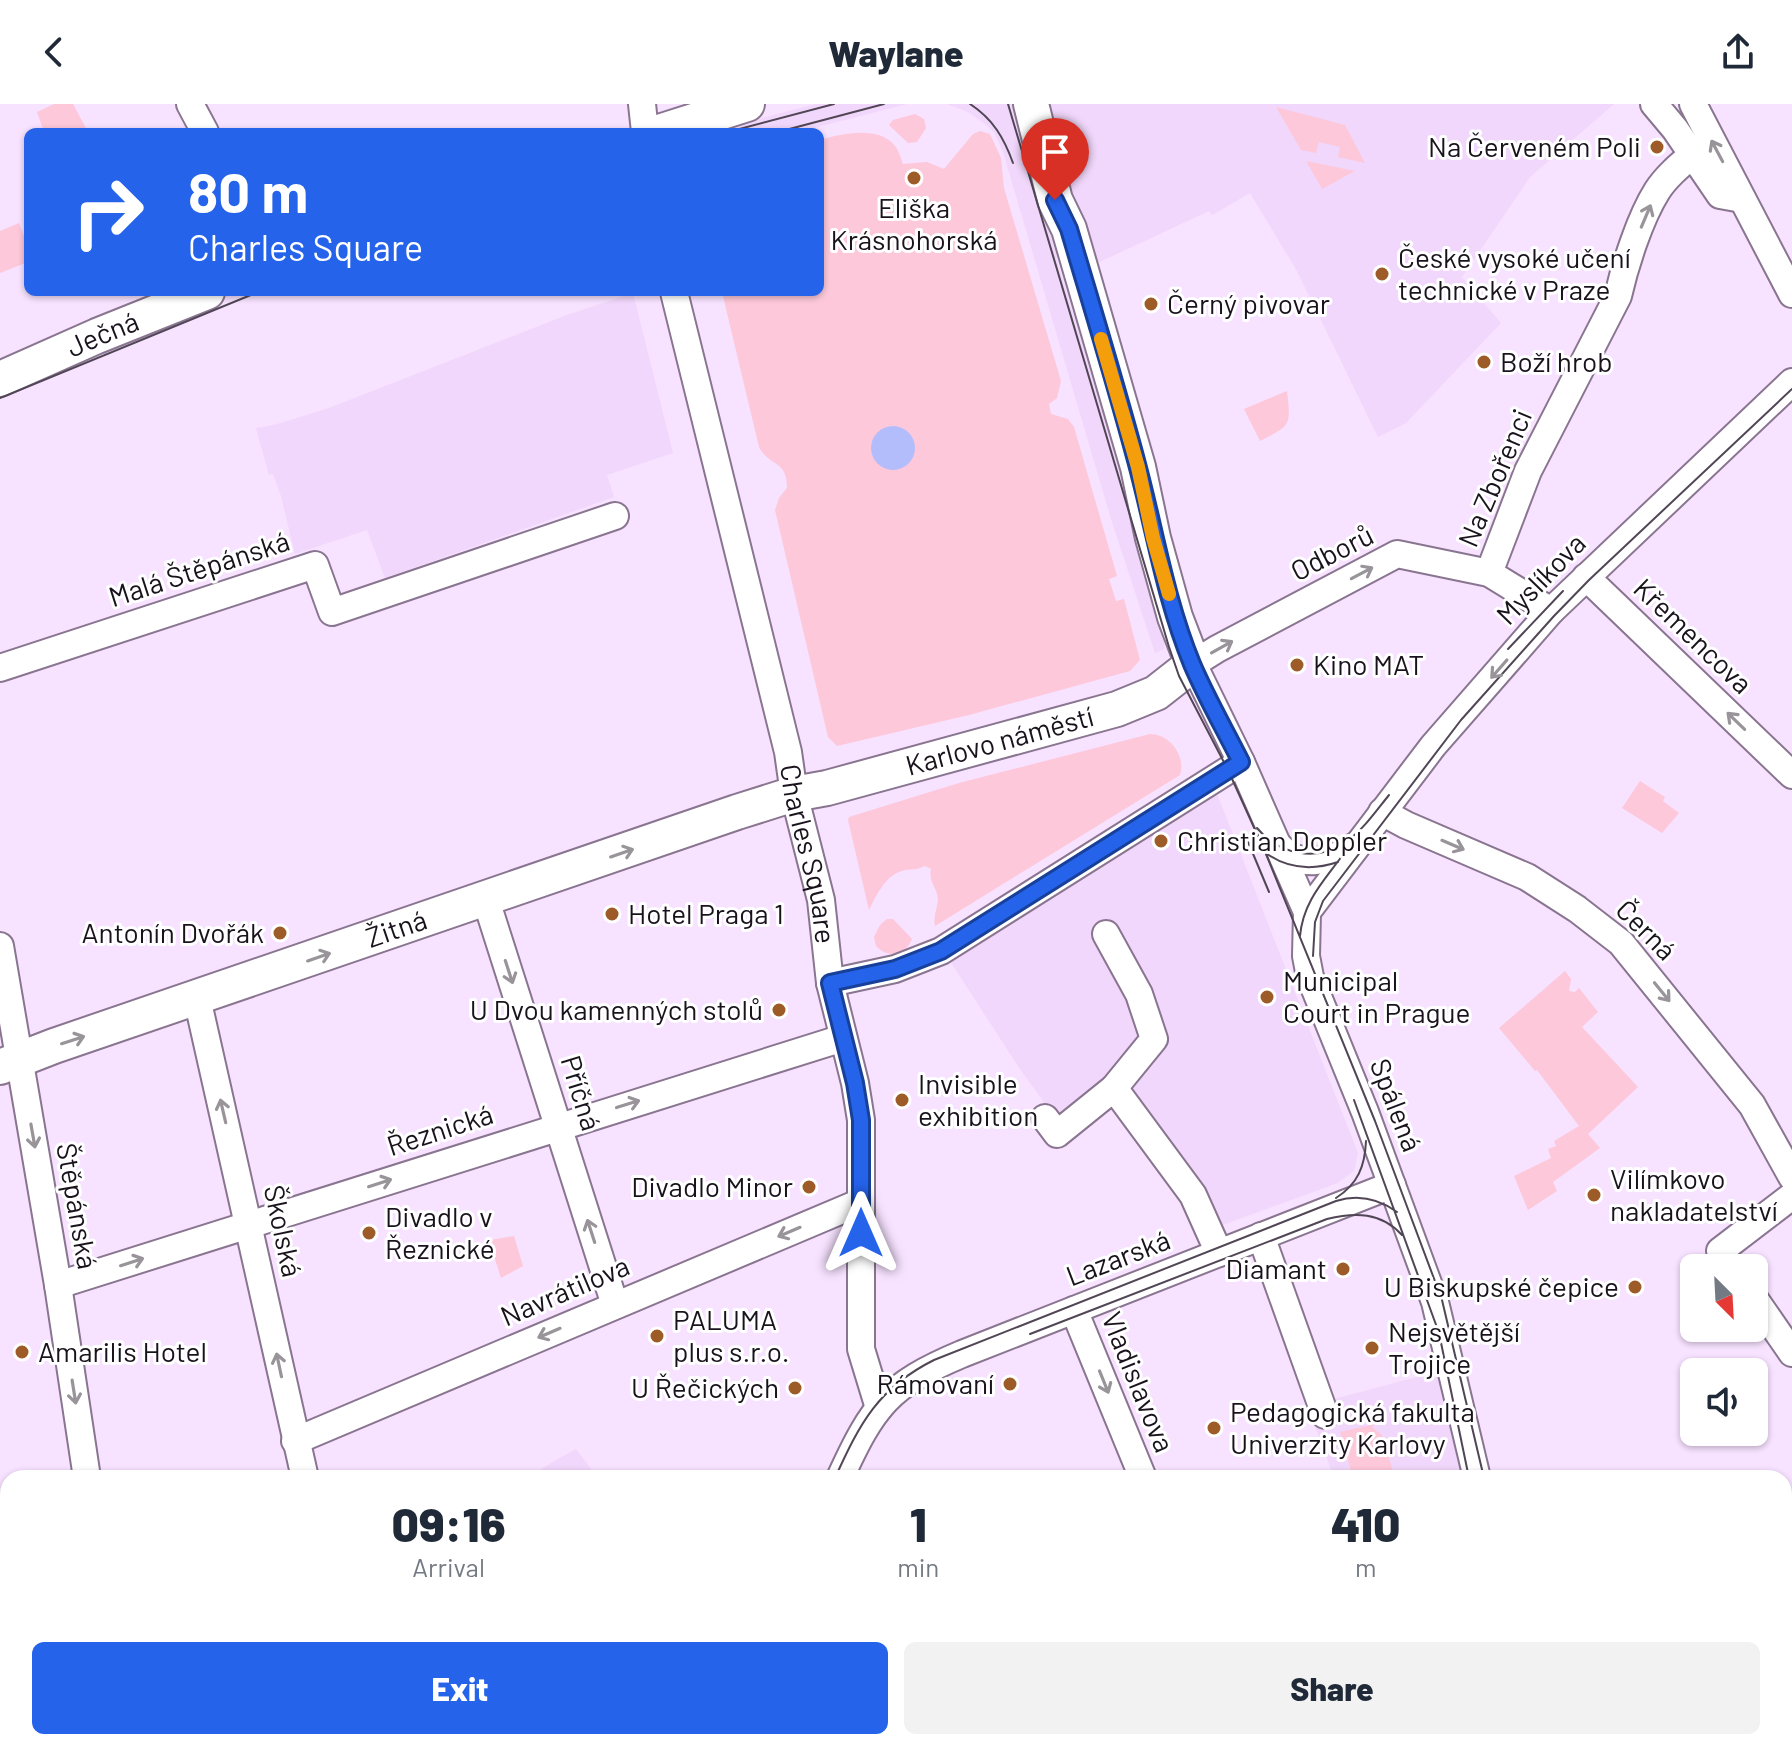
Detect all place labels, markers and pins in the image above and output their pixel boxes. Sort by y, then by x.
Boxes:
pin [1021,118,1089,200]
place label: Na Červeném Poli [1428,129,1641,163]
marker: Na Červeném Poli [1648,138,1666,156]
marker: Eliška Krásnohorská [905,169,923,187]
place label: Eliška Krásnohorská [831,190,997,256]
place label: České vysoké učení technické v Praze [1398,240,1631,306]
marker: České vysoké učení technické v Praze [1373,265,1391,283]
place label: Černý pivovar [1167,286,1330,320]
marker: Černý pivovar [1142,295,1160,313]
place label: Boží hrob [1500,344,1613,378]
marker: Boží hrob [1475,353,1493,371]
place label: Kino MAT [1313,647,1424,681]
marker: Kino MAT [1288,656,1306,674]
place label: Christian Doppler [1177,823,1387,857]
marker: Christian Doppler [1152,832,1170,850]
place label: Hotel Praga 1 [628,896,784,930]
marker: Hotel Praga 1 [603,905,621,923]
place label: Antonín Dvořák [82,915,264,949]
marker: Antonín Dvořák [271,924,289,942]
place label: Municipal Court in Prague [1283,963,1470,1029]
marker: Municipal Court in Prague [1258,988,1276,1006]
place label: U Dvou kamenných stolů [470,992,763,1026]
marker: U Dvou kamenných stolů [770,1001,788,1019]
place label: Invisible exhibition [918,1066,1038,1132]
marker: Invisible exhibition [893,1091,911,1109]
place label: Vilímkovo nakladatelství [1610,1161,1778,1227]
place label: Divadlo Minor [631,1169,793,1203]
marker: Divadlo Minor [800,1178,818,1196]
marker: Vilímkovo nakladatelství [1585,1186,1603,1204]
place label: Divadlo v Řeznické [385,1199,495,1265]
marker: Divadlo v Řeznické [360,1224,378,1242]
place label: Diamant [1225,1251,1327,1285]
marker: Diamant [1334,1260,1352,1278]
place label: U Biskupské čepice [1384,1269,1619,1303]
marker: U Biskupské čepice [1626,1278,1644,1296]
place label: PALUMA plus s.r.o. [673,1302,789,1368]
place label: Nejsvětější Trojice [1388,1314,1520,1380]
marker: PALUMA plus s.r.o. [648,1327,666,1345]
place label: Amarilis Hotel [38,1334,207,1368]
marker: Nejsvětější Trojice [1363,1339,1381,1357]
marker: Amarilis Hotel [13,1343,31,1361]
place label: Rámovaní [877,1366,994,1400]
place label: U Řečických [631,1370,779,1404]
marker: Rámovaní [1001,1375,1019,1393]
marker: U Řečických [786,1379,804,1397]
place label: Pedagogická fakulta Univerzity Karlovy [1230,1394,1475,1460]
marker: Pedagogická fakulta Univerzity Karlovy [1205,1419,1223,1437]

